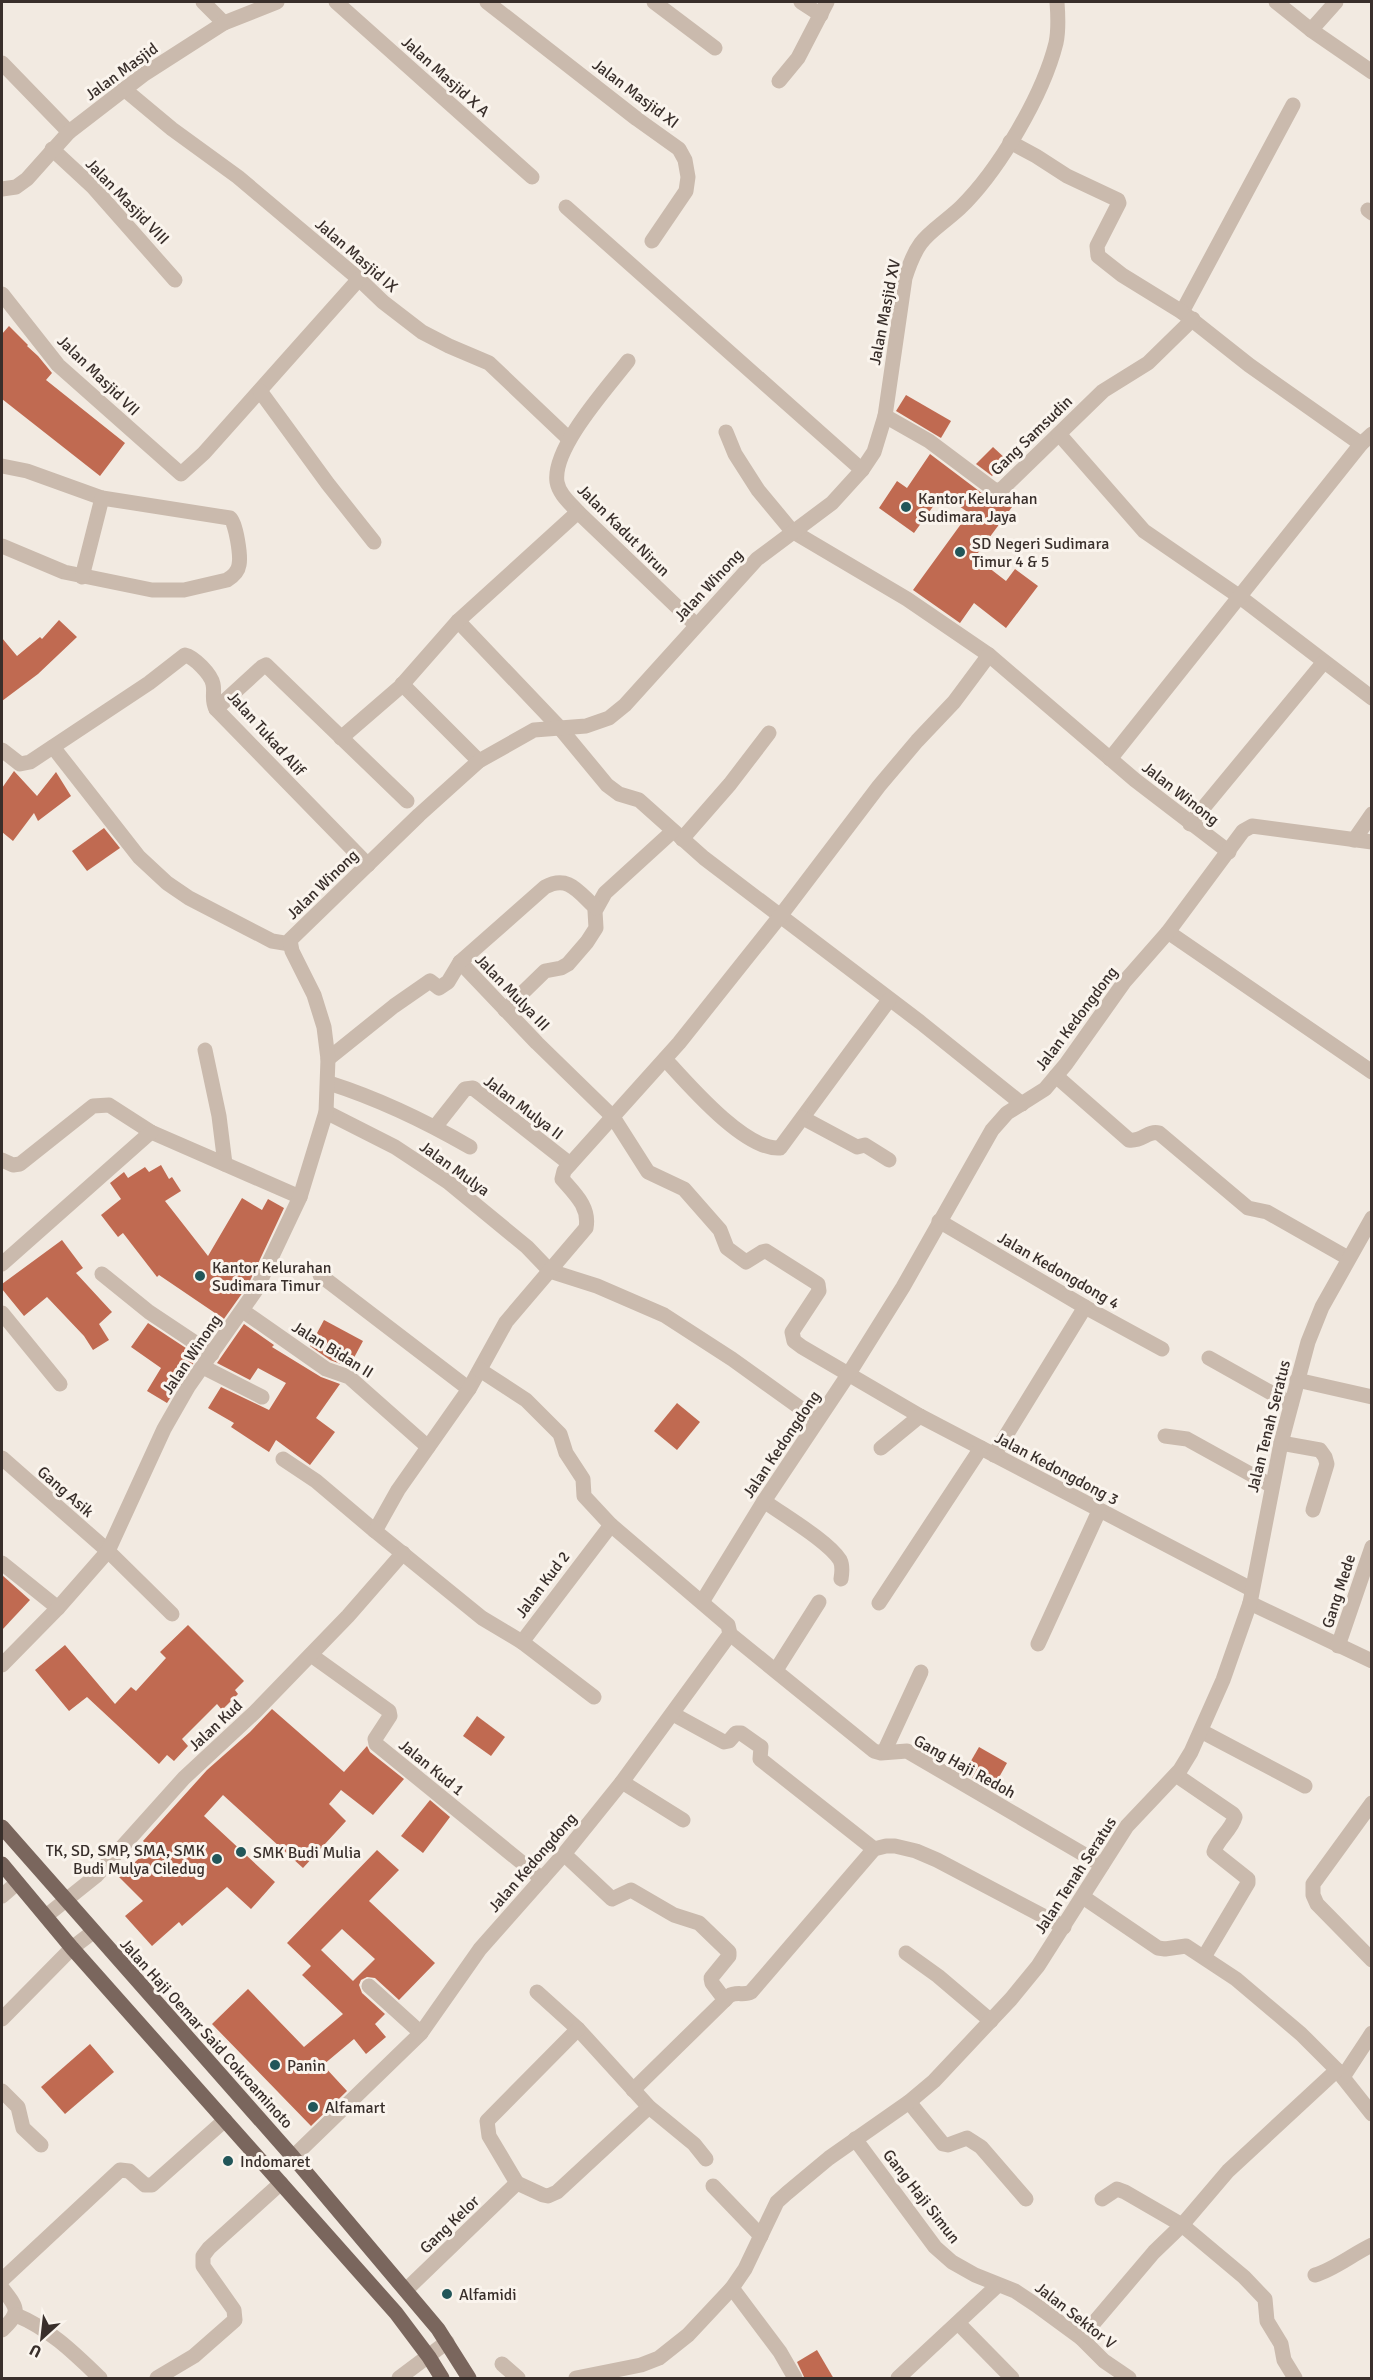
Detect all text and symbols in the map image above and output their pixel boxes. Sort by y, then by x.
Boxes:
street label: Jalan Masjid X A [397,32,494,122]
street label: Jalan Masjid [81,39,162,105]
street label: Jalan Masjid XI [588,55,683,133]
street label: Jalan Masjid VIII [81,154,173,249]
street label: Jalan Masjid IX [311,214,402,297]
street label: Jalan Masjid XV [865,258,905,367]
street label: Jalan Masjid VII [53,331,144,420]
street label: Gang Samsudin [987,392,1077,480]
street label: Jalan Kadut Nirun [573,480,674,581]
place label: Kantor Kelurahan Sudimara Jaya [918,489,1038,527]
marker: Kantor Kelurahan Sudimara Jaya [899,500,913,514]
place label: SD Negeri Sudimara Timur 4 & 5 [972,534,1109,572]
street label: Jalan Winong [670,545,747,626]
marker: SD Negeri Sudimara Timur 4 & 5 [953,545,967,559]
street label: Jalan Tukad Alif [223,687,310,781]
street label: Jalan Winong [1138,758,1223,830]
street label: Jalan Winong [283,846,363,924]
street label: Jalan Mulya III [471,950,554,1035]
street label: Jalan Kedongdong [1031,963,1122,1075]
street label: Jalan Mulya II [480,1071,567,1144]
street label: Jalan Mulya [416,1137,493,1201]
street label: Jalan Kedongdong 4 [994,1228,1123,1314]
place label: Kantor Kelurahan Sudimara Timur [212,1258,332,1296]
marker: Kantor Kelurahan Sudimara Timur [193,1269,207,1283]
street label: Jalan Winong [158,1311,226,1398]
street label: Jalan Bidan II [288,1317,377,1383]
street label: Jalan Tenah Seratus [1243,1358,1295,1494]
street label: Jalan Kedongdong [739,1387,825,1502]
street label: Jalan Kedongdong 3 [991,1428,1122,1510]
street label: Gang Asik [33,1462,98,1522]
street label: Jalan Kud 2 [511,1547,574,1622]
street label: Gang Mede [1318,1552,1360,1631]
street label: Jalan Kud [185,1696,247,1756]
street label: Gang Haji Redoh [910,1731,1019,1803]
street label: Jalan Kud 1 [395,1735,468,1800]
street label: Jalan Kedongdong [484,1809,581,1916]
street label: Jalan Tenah Seratus [1031,1813,1121,1938]
place label: TK, SD, SMP, SMA, SMK Budi Mulya Ciledug [46,1841,205,1879]
place label: SMK Budi Mulia [253,1843,361,1863]
marker: SMK Budi Mulia [234,1845,248,1859]
marker: TK, SD, SMP, SMA, SMK Budi Mulya Ciledug [210,1852,224,1866]
street label: Jalan Haji Oemar Said Cokroaminoto [116,1934,297,2133]
place label: Panin [287,2056,326,2076]
marker: Panin [268,2058,282,2072]
place label: Alfamart [325,2098,386,2118]
marker: Alfamart [306,2100,320,2114]
street label: Gang Haji Simun [878,2146,964,2248]
place label: Indomaret [240,2152,311,2172]
marker: Indomaret [221,2154,235,2168]
street label: Gang Kelor [416,2191,484,2258]
street label: Jalan Sektor V [1031,2278,1120,2354]
place label: Alfamidi [459,2285,517,2305]
marker: Alfamidi [440,2287,454,2301]
north arrow [12,2308,72,2368]
text: U [26,2339,45,2362]

